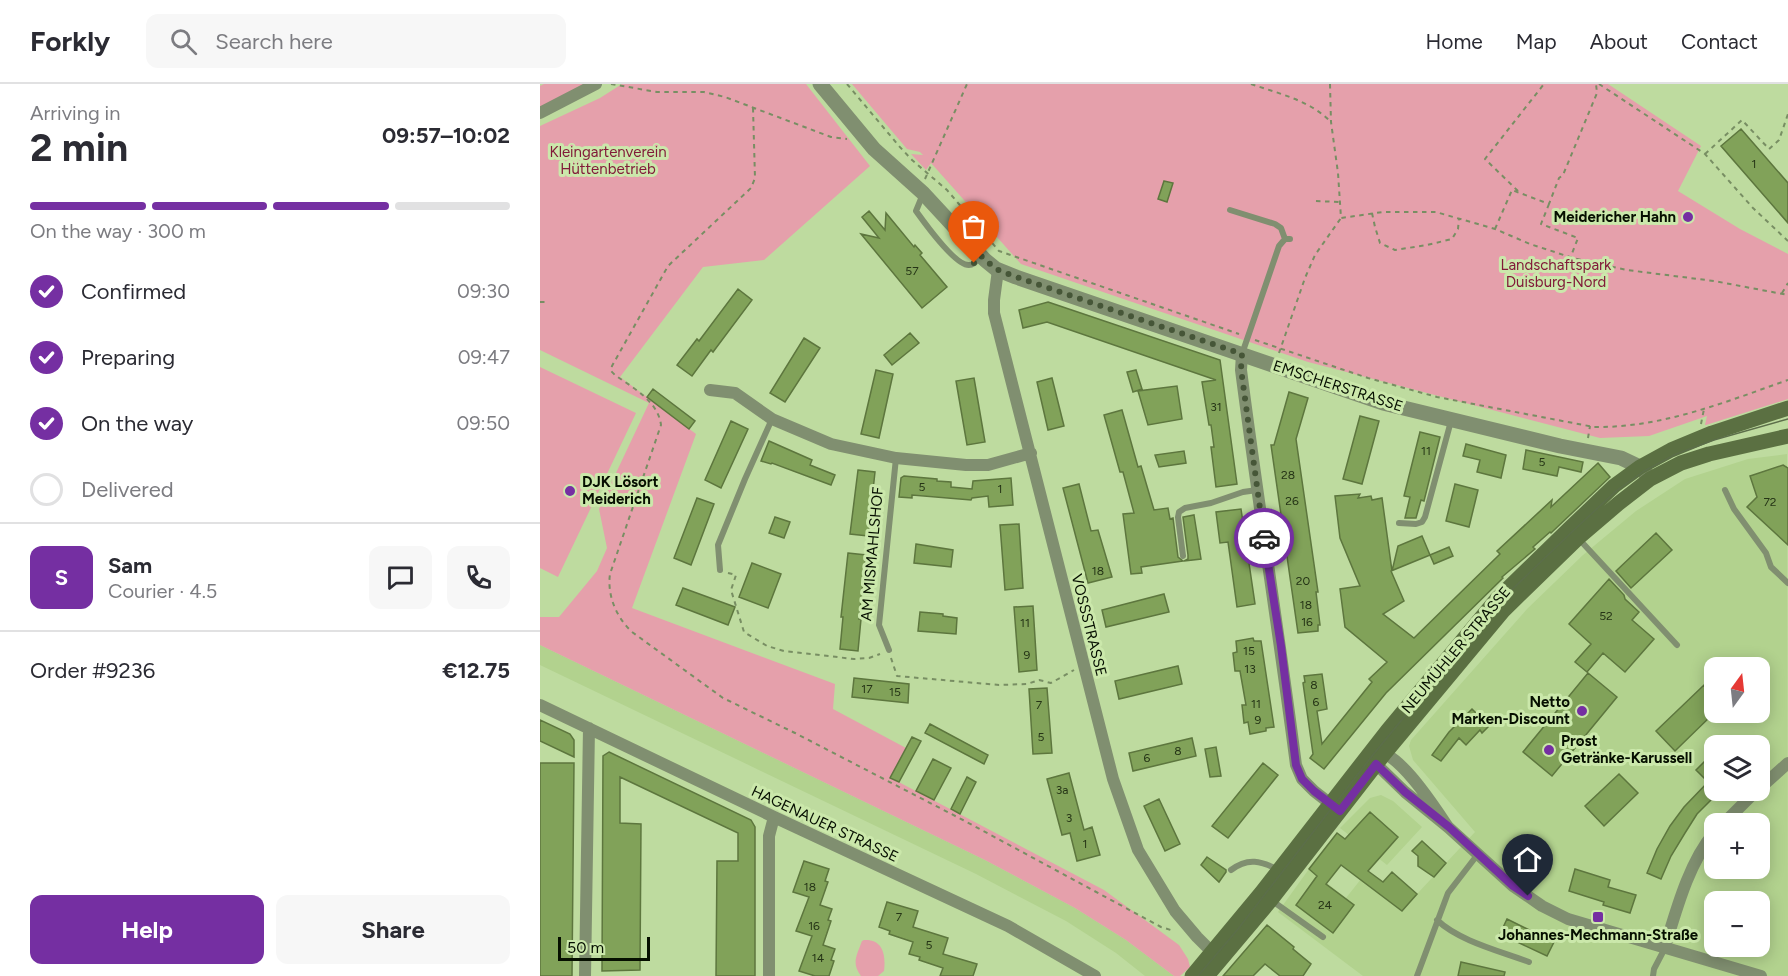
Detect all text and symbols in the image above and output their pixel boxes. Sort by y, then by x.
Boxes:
search box [146,14,566,68]
text: Forkly [30,24,110,58]
icon: search [167,25,200,58]
text: Search here [215,28,333,55]
text: Home [1426,29,1483,54]
text: Map [1516,29,1557,54]
text: About [1590,29,1648,54]
text: Contact [1681,29,1758,54]
text: Arriving in [30,101,120,125]
text: 09:57–10:02 [382,122,510,149]
text: 2 min [30,124,128,171]
park label: Kleingartenverein Hüttenbetrieb [549,143,667,178]
house number: 1 [1752,157,1756,171]
pin [948,201,999,263]
place label: Meidericher Hahn [1553,208,1676,226]
icon: bag [957,210,990,243]
marker: Meidericher Hahn [1681,210,1695,224]
text: On the way · 300 m [30,219,206,243]
park label: Landschaftspark Duisburg-Nord [1501,256,1612,291]
house number: 57 [905,264,919,278]
icon: check [30,275,63,308]
text: Confirmed [81,278,186,305]
text: 09:30 [457,279,510,303]
icon: check [30,341,63,374]
text: Preparing [81,344,175,371]
text: 09:47 [458,345,510,369]
street label: EMSCHERSTRASSE [1271,357,1405,415]
house number: 31 [1210,400,1222,414]
icon: check [30,407,63,440]
text: On the way [81,410,193,437]
text: 09:50 [456,411,510,435]
house number: 11 [1421,444,1431,458]
house number: 5 [1539,455,1546,469]
house number: 28 [1281,468,1295,482]
place label: DJK Lösort Meiderich [582,473,659,508]
text: Delivered [81,476,174,503]
house number: 5 [919,480,926,494]
house number: 1 [998,482,1002,496]
marker: DJK Lösort Meiderich [563,484,577,498]
street label: AM MISMAHLSHOF [857,486,887,622]
house number: 26 [1285,494,1299,508]
house number: 72 [1763,495,1777,509]
courier [1234,508,1294,568]
icon: car [1248,522,1281,555]
button: chat [369,546,432,609]
button: phone [447,546,510,609]
text: Sam [108,552,152,579]
text: S [55,564,68,591]
house number: 18 [1092,564,1104,578]
street label: VOSSSTRASSE [1068,572,1110,678]
house number: 20 [1296,574,1311,588]
text: Courier · 4.5 [108,579,217,603]
street label: NEUMÜHLER STRASSE [1398,583,1514,717]
house number: 18 [1300,598,1312,612]
house number: 52 [1599,609,1613,623]
house number: 16 [1301,615,1313,629]
house number: 11 [1020,616,1030,630]
house number: 15 [1243,644,1255,658]
house number: 9 [1024,648,1031,662]
text: Order #9236 [30,657,155,684]
text: €12.75 [442,657,510,684]
north arrow [1704,657,1770,723]
map controls [1704,657,1770,957]
house number: 13 [1244,662,1256,676]
house number: 8 [1310,678,1318,692]
house number: 17 [861,682,873,696]
house number: 15 [889,685,901,699]
place label: Netto Marken-Discount [1451,693,1570,728]
house number: 6 [1313,695,1320,709]
house number: 11 [1251,697,1261,711]
house number: 7 [1036,698,1043,712]
marker: Netto Marken-Discount [1575,704,1589,718]
house number: 9 [1255,713,1262,727]
house number: 5 [1038,730,1045,744]
place label: Prost Getränke-Karussell [1561,732,1692,767]
button: layers [1704,735,1770,801]
marker: Prost Getränke-Karussell [1542,743,1556,757]
house number: 8 [1174,744,1182,758]
house number: 6 [1144,751,1151,765]
street label: HAGENAUER STRASSE [749,782,901,866]
house number: 3a [1056,783,1068,797]
house number: 3 [1066,811,1072,825]
button: + [1704,813,1770,879]
pin [1502,834,1553,896]
house number: 1 [1083,837,1087,851]
icon: home [1511,843,1544,876]
house number: 18 [804,880,816,894]
button: − [1704,891,1770,957]
button: Help [30,895,264,964]
button: Share [276,895,510,964]
house number: 24 [1318,898,1333,912]
house number: 7 [896,910,903,924]
marker: Johannes-Mechmann-Straße [1591,910,1605,924]
house number: 16 [808,919,820,933]
place label: Johannes-Mechmann-Straße [1498,926,1699,944]
scale bar [558,934,650,962]
text: 50 m [567,938,604,957]
house number: 5 [926,938,933,952]
house number: 14 [812,951,825,965]

